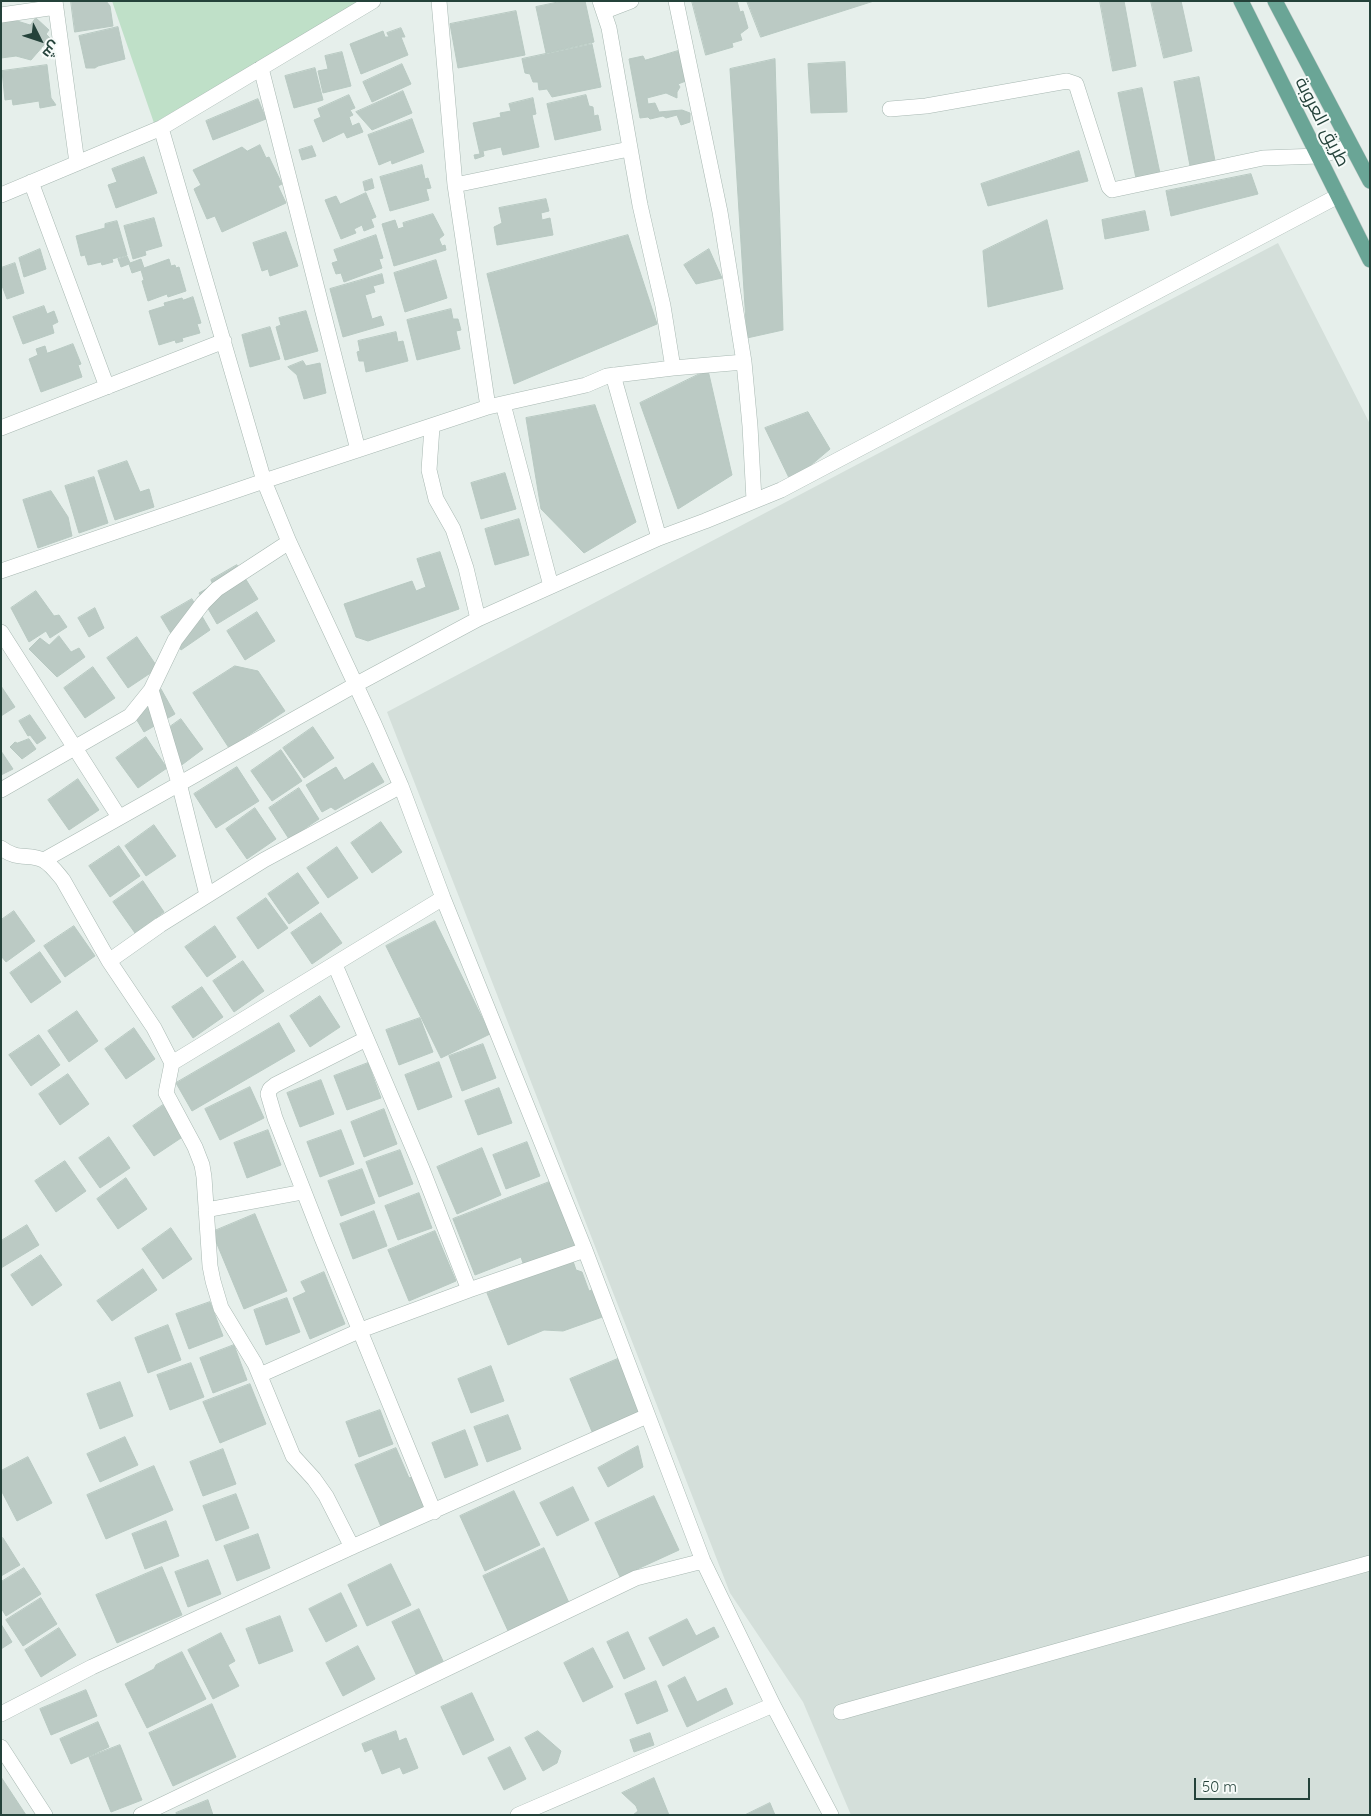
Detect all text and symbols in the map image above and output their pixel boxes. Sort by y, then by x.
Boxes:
north arrow [15,15,65,65]
text: ش [39,37,64,63]
street label: طريق العروبة [1290,74,1354,170]
scale bar [1196,1768,1312,1800]
text: 50 m [1202,1777,1237,1796]

